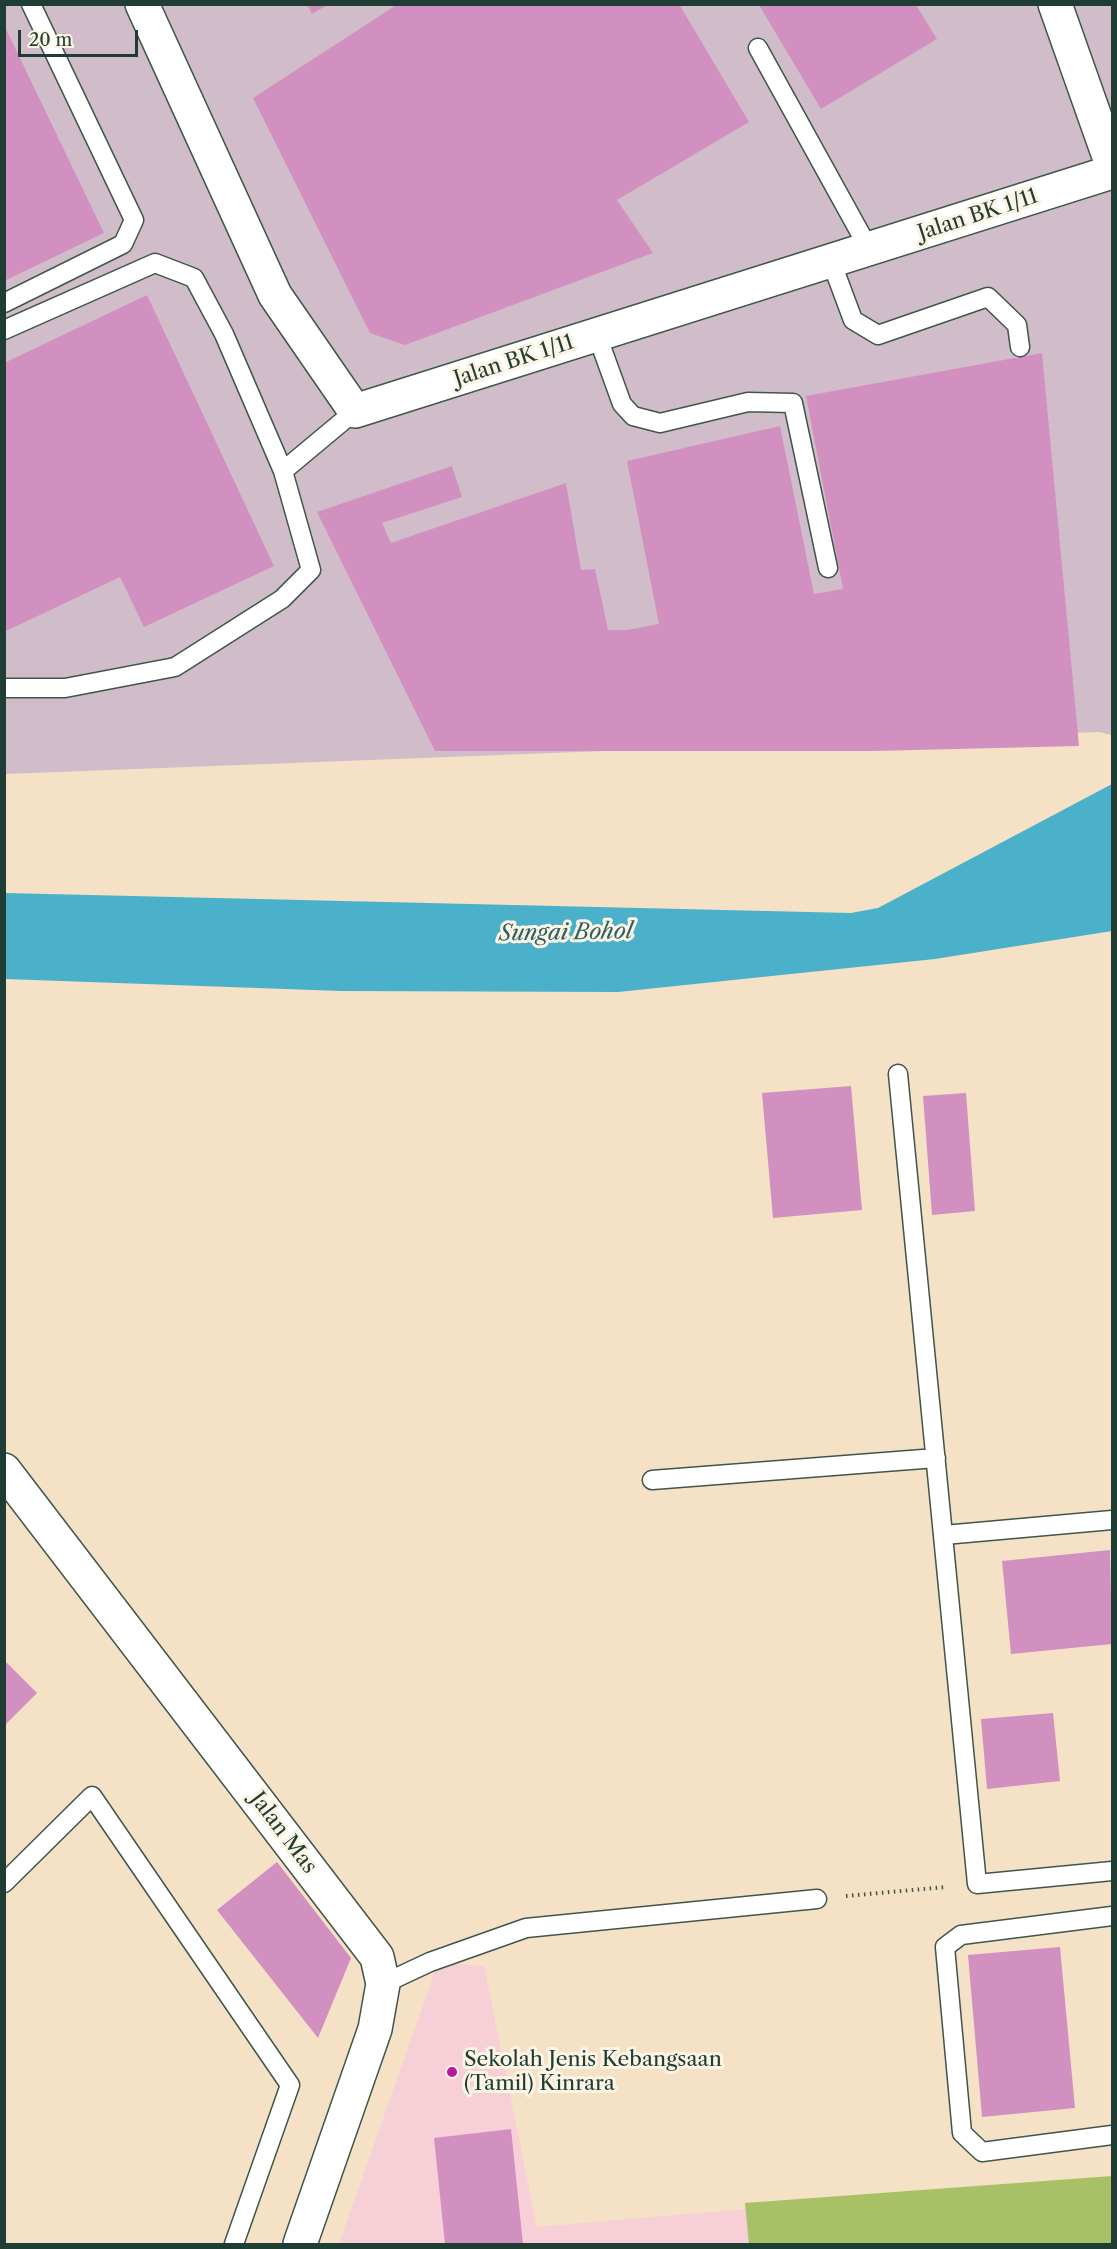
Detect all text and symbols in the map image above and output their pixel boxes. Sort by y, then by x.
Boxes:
scale bar [21,18,141,56]
text: 20 m [29,29,72,51]
street label: Jalan BK 1/11 [915,184,1041,246]
street label: Jalan BK 1/11 [451,330,577,392]
water label: Sungai Bohol [499,919,633,947]
street label: Jalan Mas [244,1787,322,1879]
place label: Sekolah Jenis Kebangsaan (Tamil) Kinrara [464,2047,722,2097]
marker: Sekolah Jenis Kebangsaan (Tamil) Kinrara [445,2065,459,2079]

